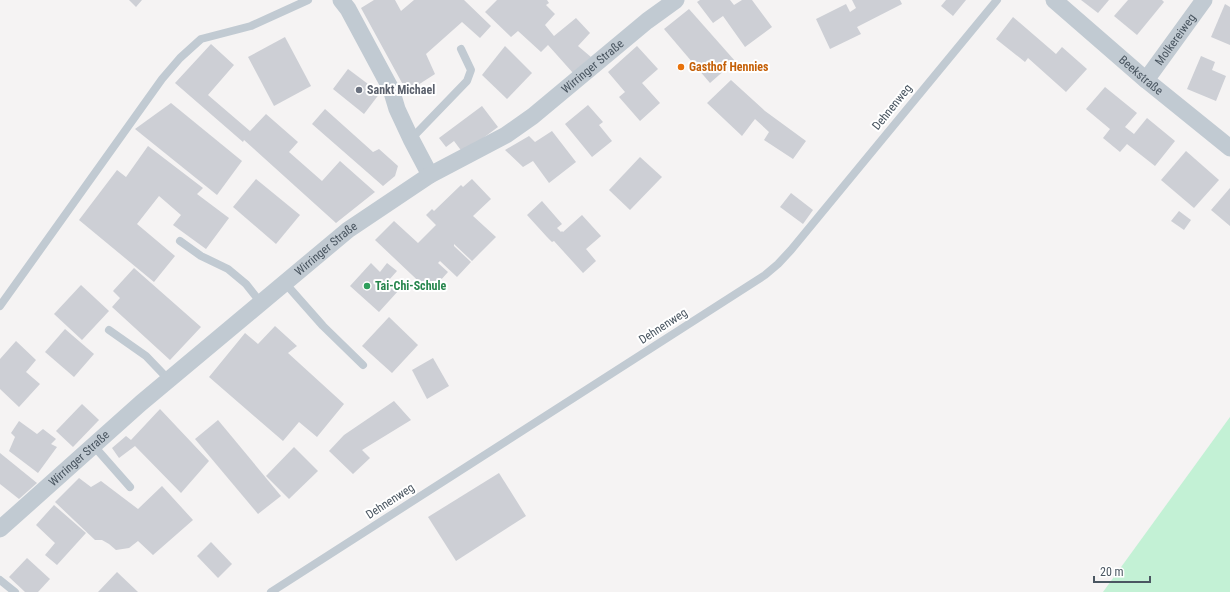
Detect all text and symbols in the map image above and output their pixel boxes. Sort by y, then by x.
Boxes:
street label: Molkereiweg [1152,11,1199,68]
street label: Wirringer Straße [559,36,627,96]
street label: Beekstraße [1116,53,1166,98]
place label: Gasthof Hennies [689,60,769,74]
marker: Gasthof Hennies [676,62,686,72]
street label: Dehnenweg [869,81,915,133]
place label: Sankt Michael [367,83,435,97]
marker: Sankt Michael [354,85,364,95]
street label: Wirringer Straße [292,219,360,278]
place label: Tai-Chi-Schule [375,279,446,293]
marker: Tai-Chi-Schule [362,281,372,291]
street label: Dehnenweg [636,305,690,347]
street label: Wirringer Straße [46,427,113,489]
street label: Dehnenweg [363,480,417,522]
scale bar [1094,558,1150,584]
text: 20 m [1100,565,1124,579]

